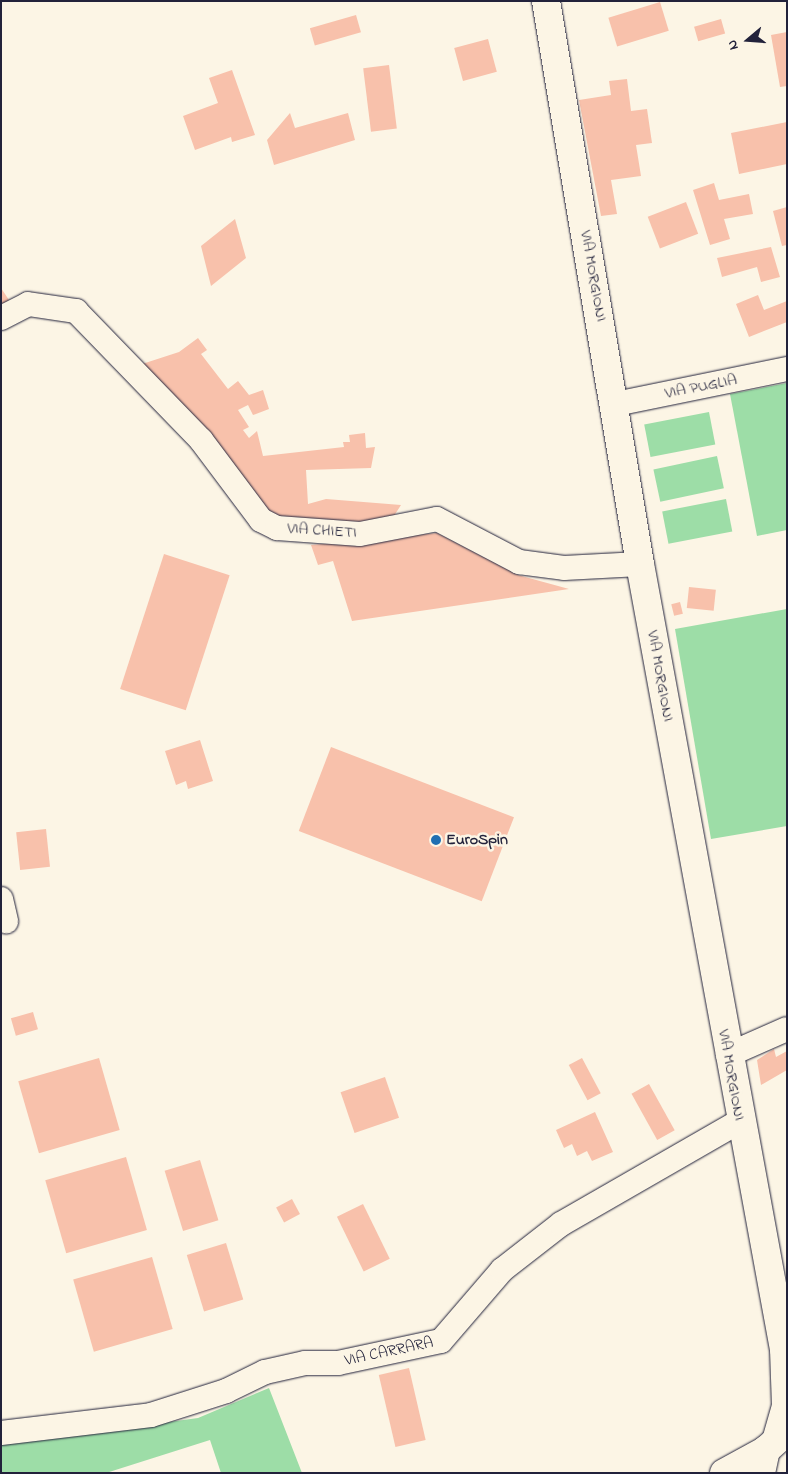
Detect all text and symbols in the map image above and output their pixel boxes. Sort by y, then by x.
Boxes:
north arrow [723,15,773,65]
text: N [722,37,745,53]
street label: VIA MORGIONI [576,229,610,323]
street label: VIA PUGLIA [663,371,739,403]
street label: VIA CHIETI [287,519,357,543]
street label: VIA MORGIONI [643,629,677,723]
place label: EuroSpin [446,830,508,850]
marker: EuroSpin [430,834,442,846]
street label: VIA MORGIONI [714,1028,748,1122]
street label: VIA CARRARA [343,1333,435,1371]

